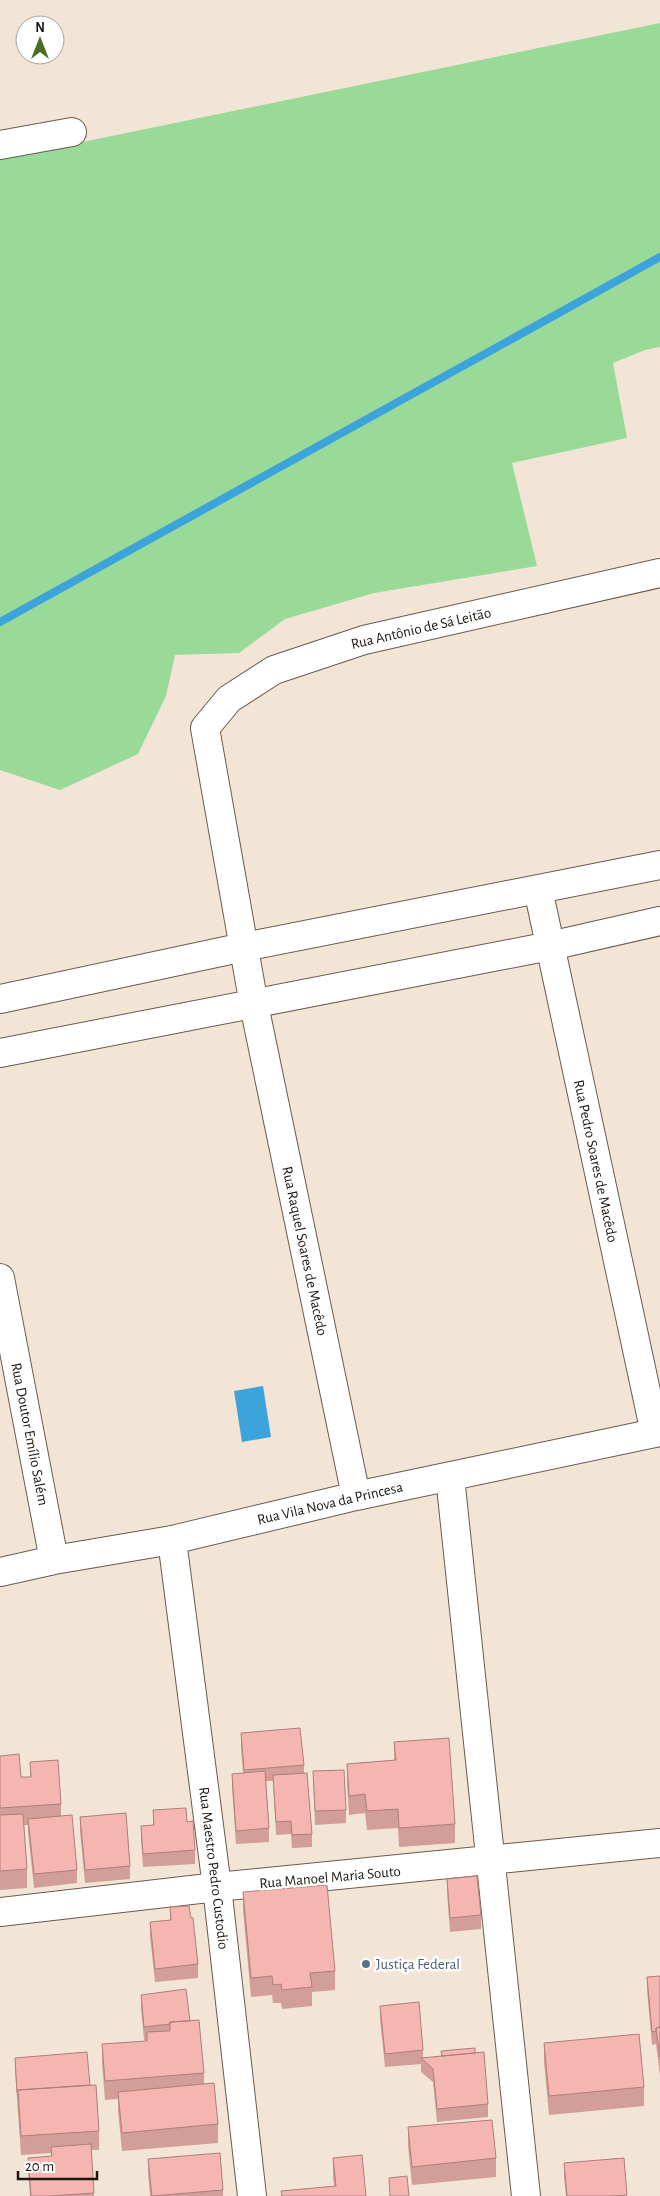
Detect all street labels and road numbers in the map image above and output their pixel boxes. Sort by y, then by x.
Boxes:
street label: Rua Antônio de Sá Leitão [350,605,493,652]
street label: Rua Pedro Soares de Macêdo [571,1078,620,1244]
street label: Rua Raquel Soares de Macêdo [279,1165,330,1337]
street label: Rua Doutor Emílio Salém [8,1361,51,1507]
street label: Rua Vila Nova da Princesa [256,1479,404,1528]
street label: Rua Maestro Pedro Custodio [196,1786,231,1950]
street label: Rua Manoel Maria Souto [259,1864,401,1891]

